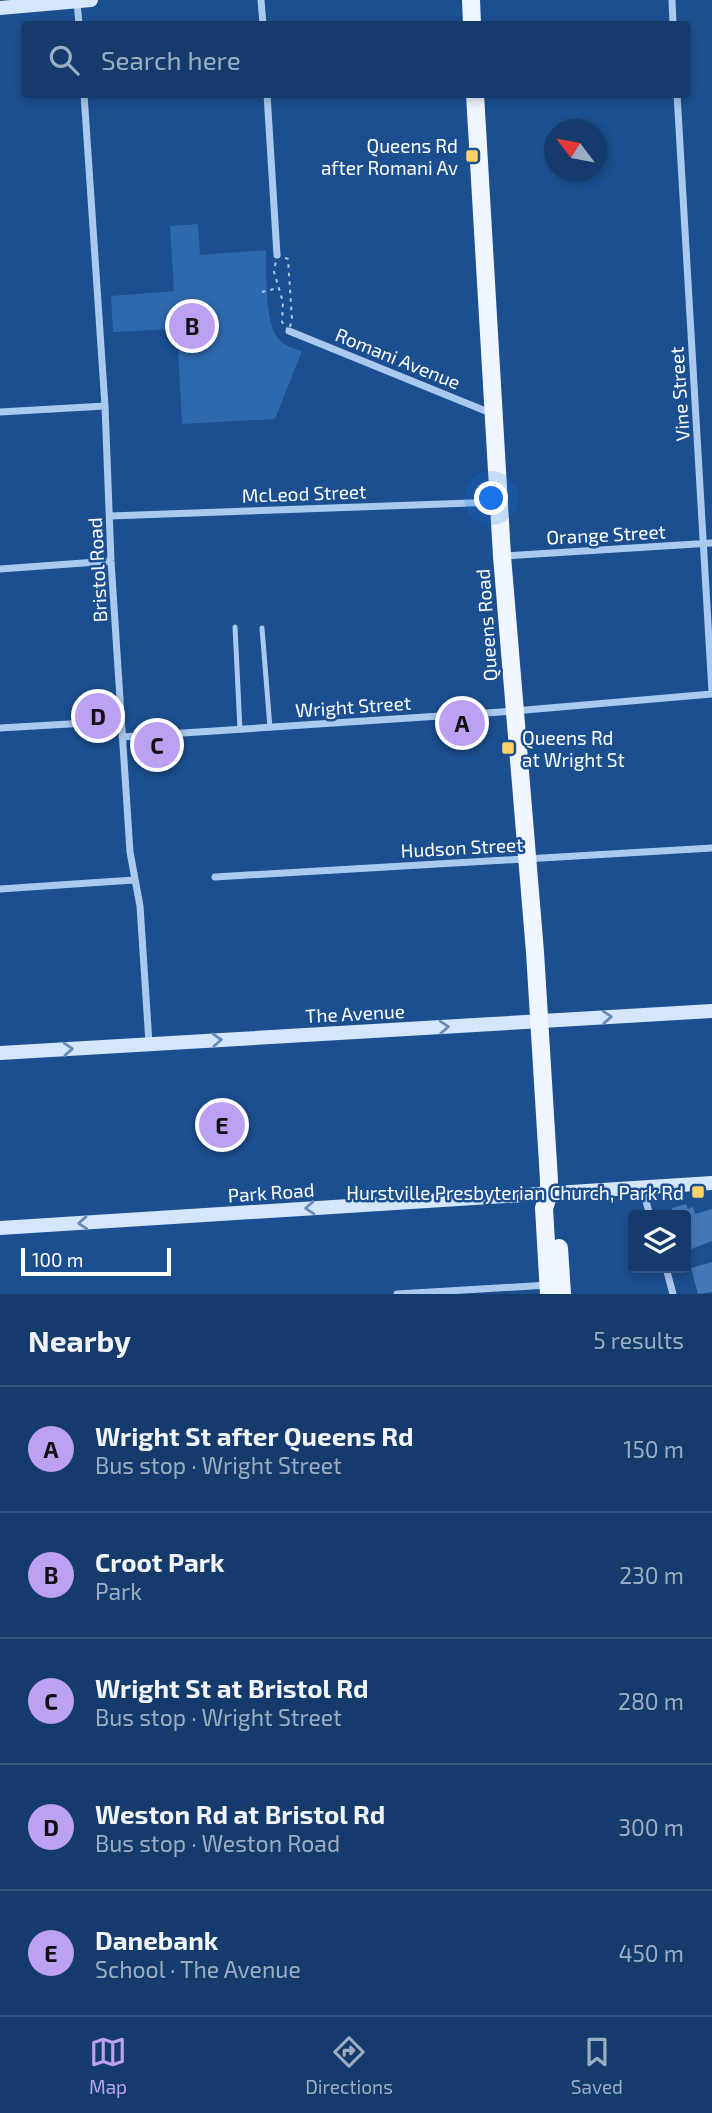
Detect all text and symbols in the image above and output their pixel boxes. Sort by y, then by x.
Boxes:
search box [21,21,691,98]
icon: search [45,41,83,79]
text: Search here [101,44,241,75]
north arrow [544,119,607,182]
place label: Queens Rd after Romani Av [321,134,458,179]
marker: Queens Rd after Romani Av [464,148,480,164]
pin: B [169,300,215,352]
street label: Romani Avenue [332,322,464,394]
street label: Vine Street [664,346,694,442]
street label: McLeod Street [241,479,367,507]
your location [474,481,508,515]
street label: Bristol Road [83,517,111,623]
street label: Orange Street [546,519,666,549]
street label: Queens Road [471,568,501,682]
pin: D [75,690,121,742]
street label: Wright Street [294,690,412,722]
pin: A [439,697,485,749]
pin: C [134,719,180,771]
place label: Queens Rd at Wright St [522,726,625,771]
marker: Queens Rd at Wright St [500,740,516,756]
street label: Hudson Street [400,832,524,862]
street label: The Avenue [305,999,405,1027]
one-way arrow [602,1010,613,1025]
one-way arrow [439,1020,450,1035]
one-way arrow [211,1032,222,1047]
one-way arrow [63,1041,74,1056]
pin: E [199,1099,245,1151]
street label: Park Road [227,1178,315,1206]
place label: Hurstville Presbyterian Church, Park Rd [346,1181,684,1204]
marker: Hurstville Presbyterian Church, Park Rd [690,1184,706,1200]
one-way arrow [304,1201,315,1216]
map controls [628,1210,691,1273]
button: layers [628,1210,691,1273]
one-way arrow [77,1215,88,1230]
scale bar [21,1245,172,1277]
text: 100 m [32,1248,83,1271]
text: Nearby [28,1322,131,1358]
text: 5 results [593,1326,684,1354]
text: Wright St after Queens Rd [95,1420,414,1451]
text: A [43,1435,59,1463]
text: 150 m [623,1435,684,1463]
text: Bus stop · Wright Street [95,1451,342,1479]
text: Croot Park [95,1546,224,1577]
text: B [44,1561,58,1589]
text: 230 m [619,1561,684,1589]
text: Park [95,1577,142,1605]
text: Wright St at Bristol Rd [95,1672,368,1703]
text: C [44,1687,58,1715]
text: 280 m [618,1687,684,1715]
text: Bus stop · Wright Street [95,1703,342,1731]
text: Weston Rd at Bristol Rd [95,1798,385,1829]
text: D [43,1813,59,1841]
text: 300 m [618,1813,684,1841]
text: Bus stop · Weston Road [95,1829,340,1857]
text: Danebank [95,1924,218,1955]
text: E [44,1939,58,1967]
text: 450 m [618,1939,684,1967]
text: School · The Avenue [95,1955,301,1983]
tab: Map [89,2033,127,2098]
tab: Directions [305,2033,393,2098]
tab: Saved [571,2033,623,2098]

